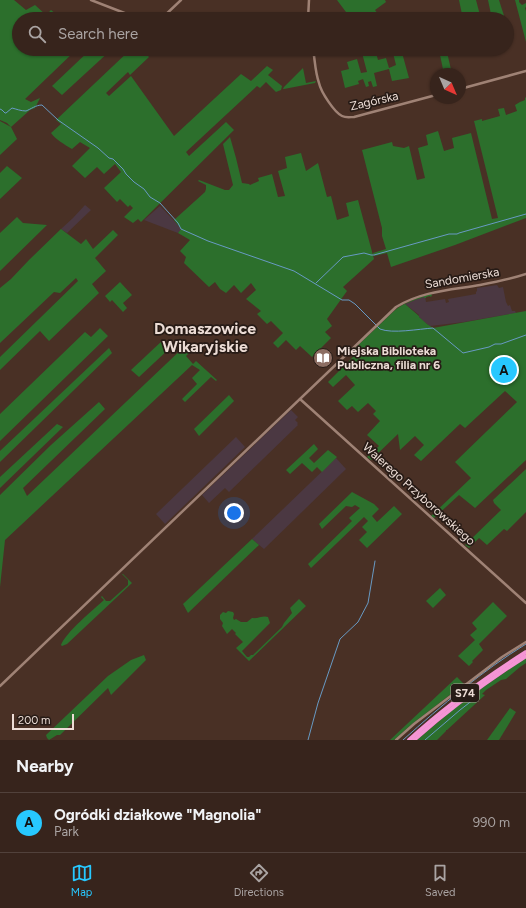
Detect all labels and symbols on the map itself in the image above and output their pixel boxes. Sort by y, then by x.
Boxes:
north arrow [430,68,466,104]
street label: Zagórska [348,89,400,113]
street label: Sandomierska [424,265,500,291]
district label: Domaszowice Wikaryjskie [154,319,256,356]
place label: Miejska Biblioteka Publiczna, filia nr 6 [337,344,440,372]
library icon: Miejska Biblioteka Publiczna, filia nr 6 [312,347,334,369]
pin: A [491,355,517,385]
street label: Walerego Przyborowskiego [360,440,478,548]
your location [224,503,244,523]
road number: S74 [451,684,479,702]
scale bar [12,712,74,731]

